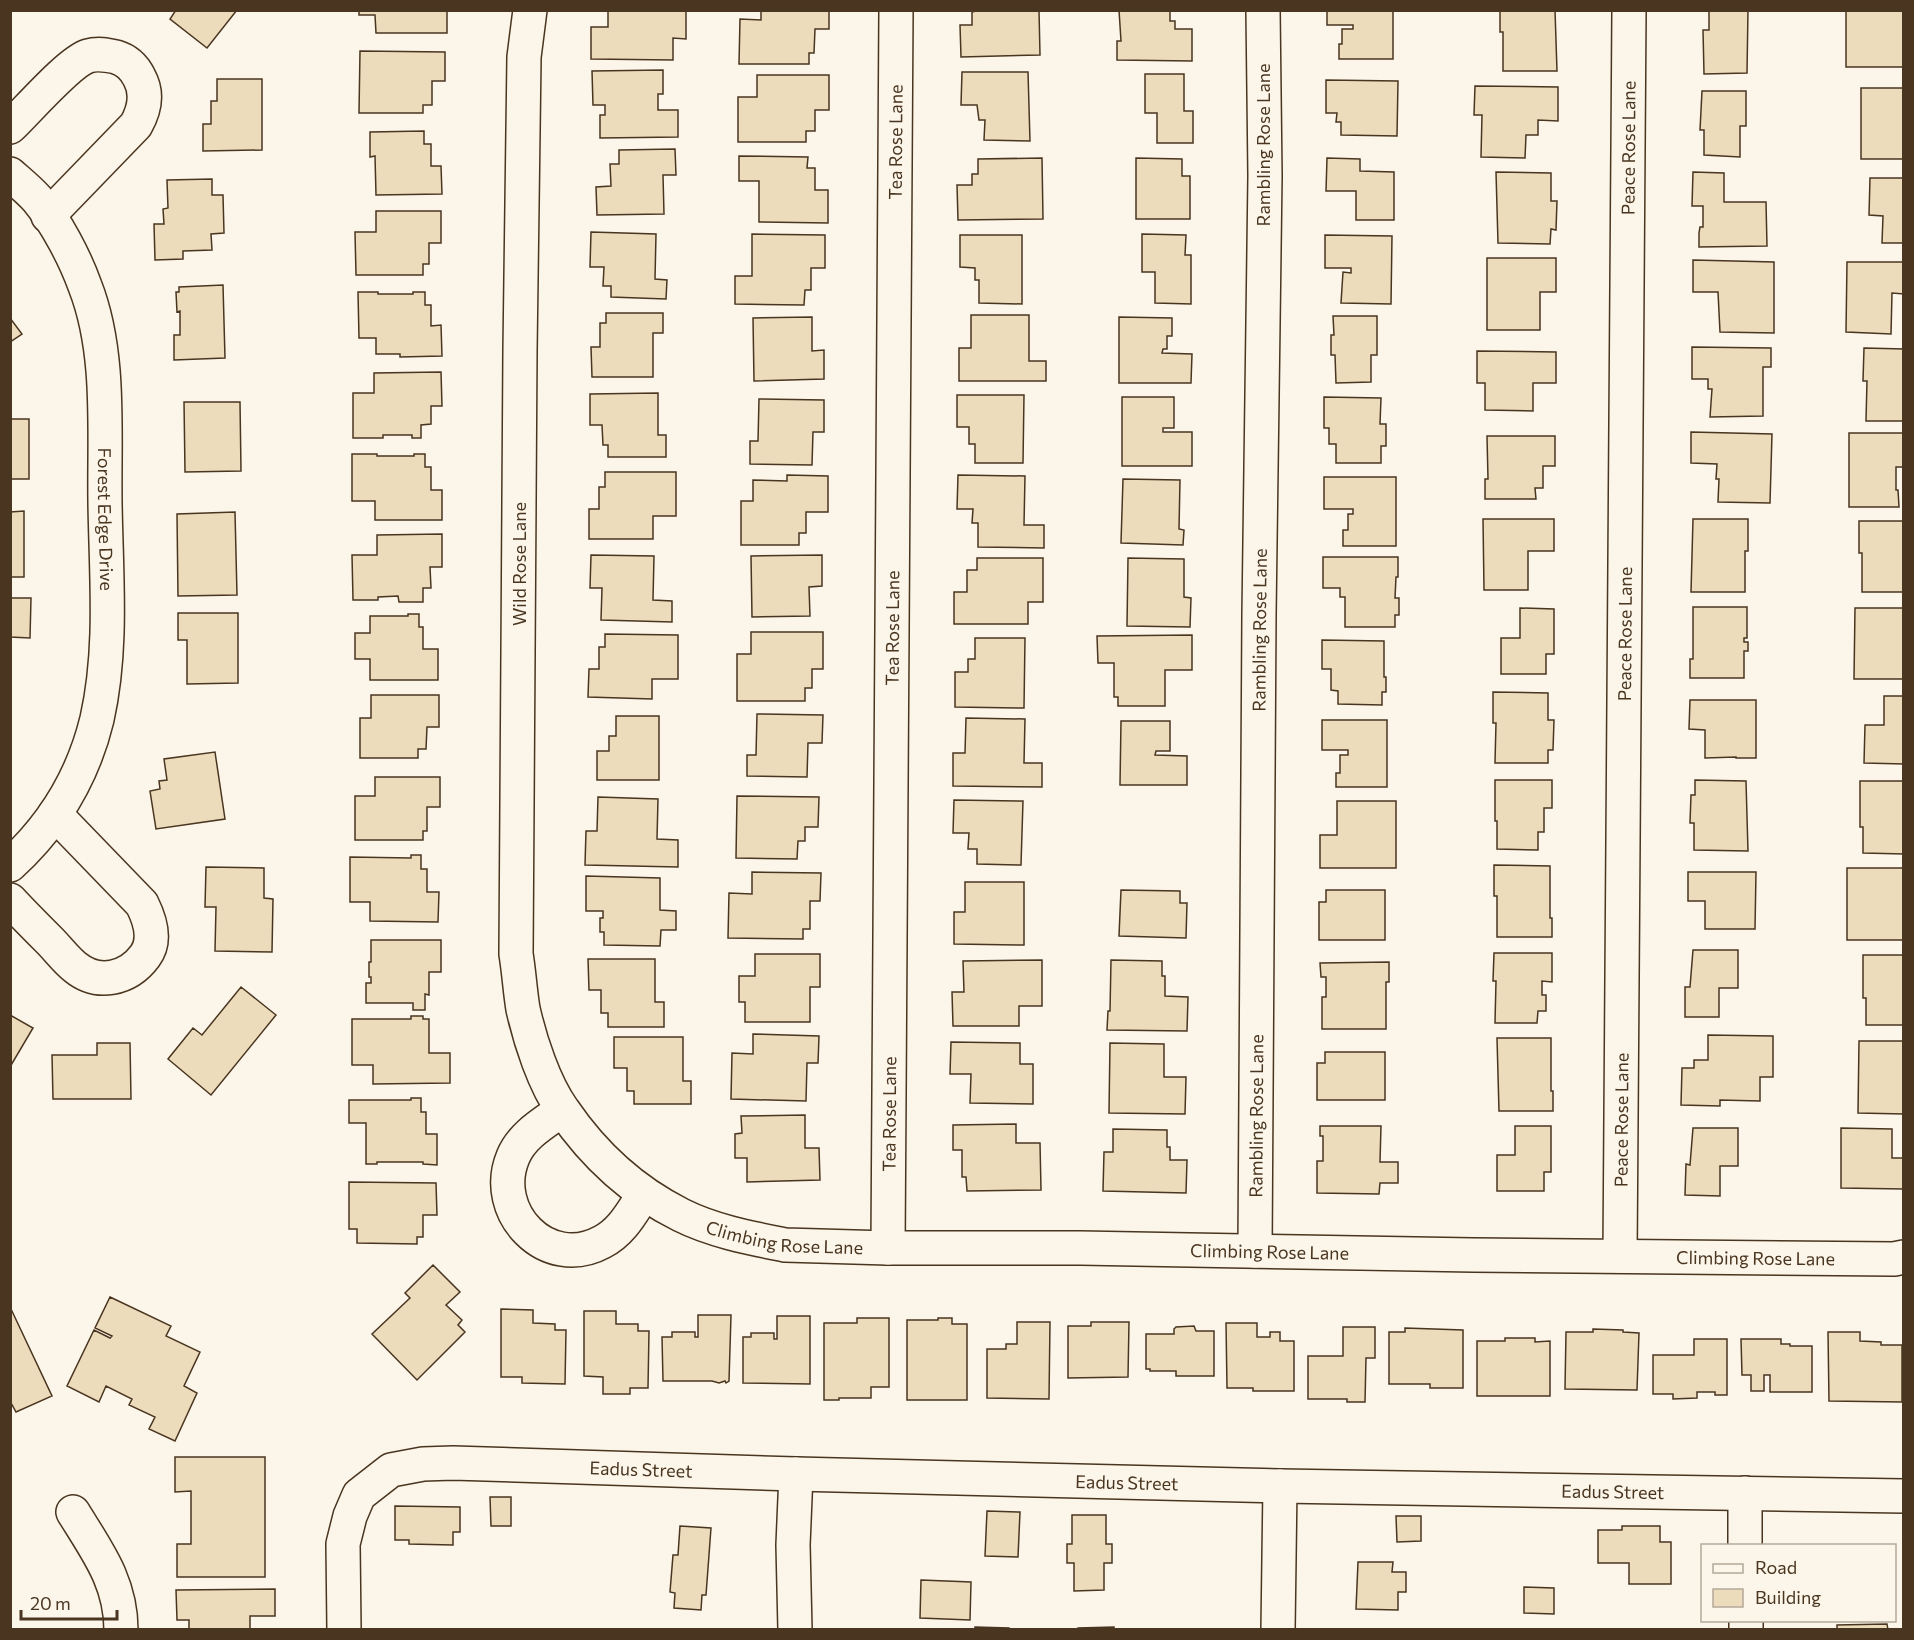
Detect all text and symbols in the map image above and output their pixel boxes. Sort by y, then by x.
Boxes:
street label: Rambling Rose Lane [1252,63,1274,227]
street label: Peace Rose Lane [1617,81,1639,215]
street label: Tea Rose Lane [884,84,907,200]
street label: Forest Edge Drive [94,448,118,591]
street label: Wild Rose Lane [508,502,530,626]
street label: Rambling Rose Lane [1247,548,1271,712]
street label: Peace Rose Lane [1613,567,1636,701]
street label: Tea Rose Lane [881,570,903,686]
street label: Rambling Rose Lane [1244,1034,1267,1198]
street label: Peace Rose Lane [1609,1053,1632,1187]
street label: Tea Rose Lane [877,1056,900,1172]
street label: Climbing Rose Lane [703,1215,863,1258]
street label: Climbing Rose Lane [1190,1239,1349,1264]
street label: Climbing Rose Lane [1676,1246,1835,1269]
street label: Eadus Street [589,1456,693,1482]
street label: Eadus Street [1075,1470,1179,1494]
street label: Eadus Street [1561,1480,1664,1503]
legend [1701,1544,1896,1622]
text: Road [1755,1556,1797,1578]
scale bar [21,1583,117,1621]
text: Building [1755,1586,1821,1608]
text: 20 m [30,1592,71,1614]

